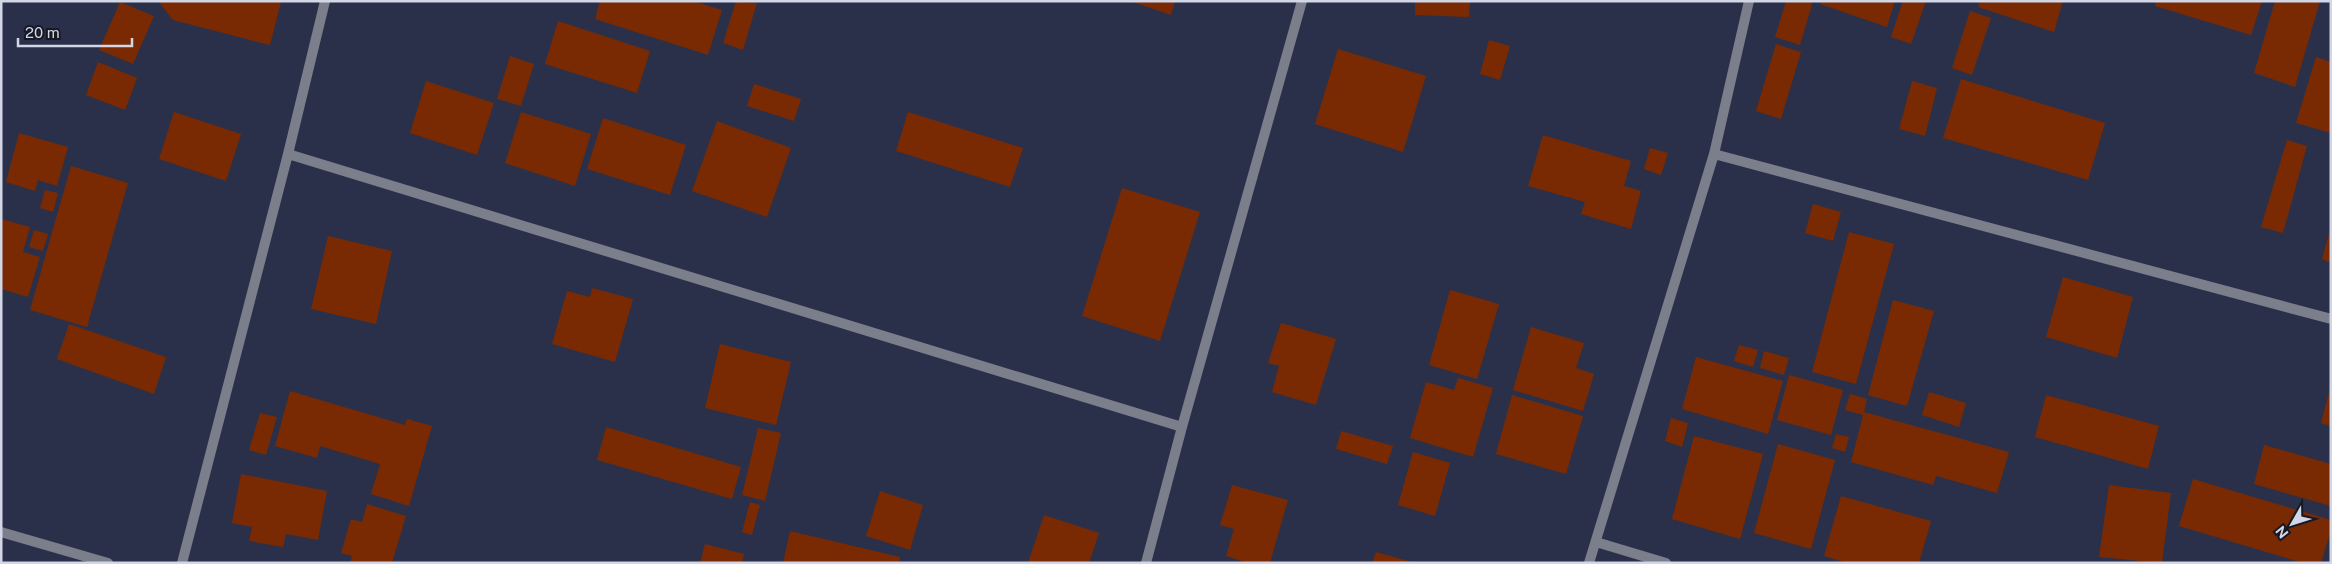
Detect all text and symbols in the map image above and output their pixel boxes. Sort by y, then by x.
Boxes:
scale bar [18,15,131,47]
text: 20 m [25,24,60,41]
north arrow [2267,499,2317,549]
text: N [2272,523,2292,541]

